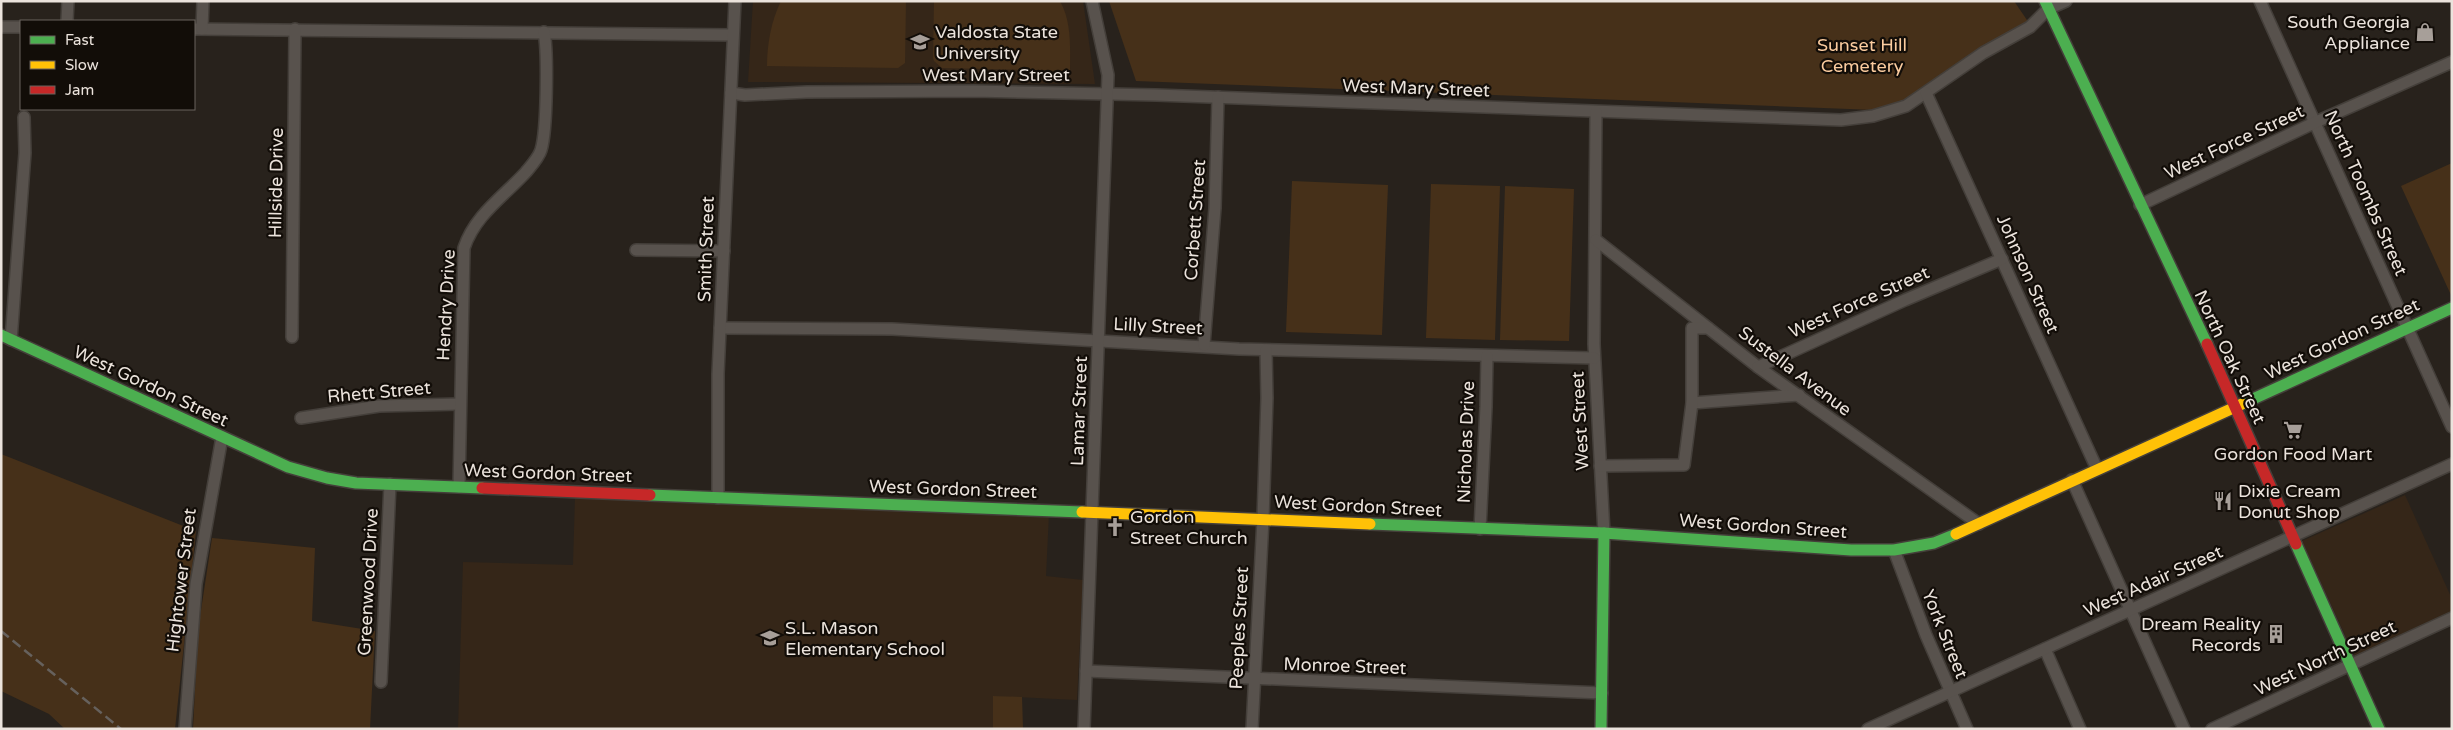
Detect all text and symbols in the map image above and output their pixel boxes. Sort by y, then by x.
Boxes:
place label: South Georgia Appliance [2287,11,2410,54]
legend [20,20,195,110]
place label: Valdosta State University [935,21,1058,64]
shop icon: South Georgia Appliance [2414,21,2436,43]
text: Fast [65,31,95,49]
school or university icon: Valdosta State University [909,31,931,53]
park label: Sunset Hill Cemetery [1817,34,1907,77]
text: Slow [65,56,99,74]
street label: West Mary Street [922,64,1070,86]
street label: West Mary Street [1342,74,1490,102]
text: Jam [65,81,94,99]
street label: West Force Street [2161,100,2307,184]
street label: North Toombs Street [2320,107,2412,279]
street label: Hillside Drive [264,128,288,238]
street label: Corbett Street [1180,159,1210,281]
street label: Smith Street [693,196,719,302]
street label: Johnson Street [1992,211,2064,337]
street label: Hendry Drive [432,249,460,361]
street label: West Force Street [1785,261,1933,343]
street label: North Oak Street [2189,287,2271,427]
street label: West Gordon Street [2261,293,2423,385]
street label: Lilly Street [1113,313,1203,339]
street label: Sustella Avenue [1734,321,1856,421]
street label: West Gordon Street [70,340,232,432]
street label: Lamar Street [1066,355,1092,466]
street label: West Street [1566,371,1594,471]
street label: Rhett Street [326,377,432,407]
street label: Nicholas Drive [1453,380,1479,504]
supermarket icon: Gordon Food Mart [2282,419,2304,441]
place label: Gordon Food Mart [2214,443,2372,465]
street label: West Gordon Street [464,459,633,487]
street label: West Gordon Street [869,475,1038,503]
place label: Dixie Cream Donut Shop [2238,480,2341,523]
restaurant icon: Dixie Cream Donut Shop [2212,490,2234,512]
street label: West Gordon Street [1273,491,1443,521]
place label: Gordon Street Church [1130,506,1248,549]
street label: Hightower Street [161,507,201,653]
street label: Greenwood Drive [353,508,383,656]
street label: West Gordon Street [1678,509,1848,543]
church icon: Gordon Street Church [1104,516,1126,538]
street label: West Adair Street [2080,540,2226,622]
street label: Peeples Street [1225,566,1253,690]
street label: York Street [1917,586,1973,682]
place label: Dream Reality Records [2141,613,2261,656]
street label: West North Street [2251,616,2399,700]
place label: S.L. Mason Elementary School [785,617,945,660]
building icon: Dream Reality Records [2265,623,2287,645]
school or university icon: S.L. Mason Elementary School [759,627,781,649]
street label: Monroe Street [1283,653,1407,679]

